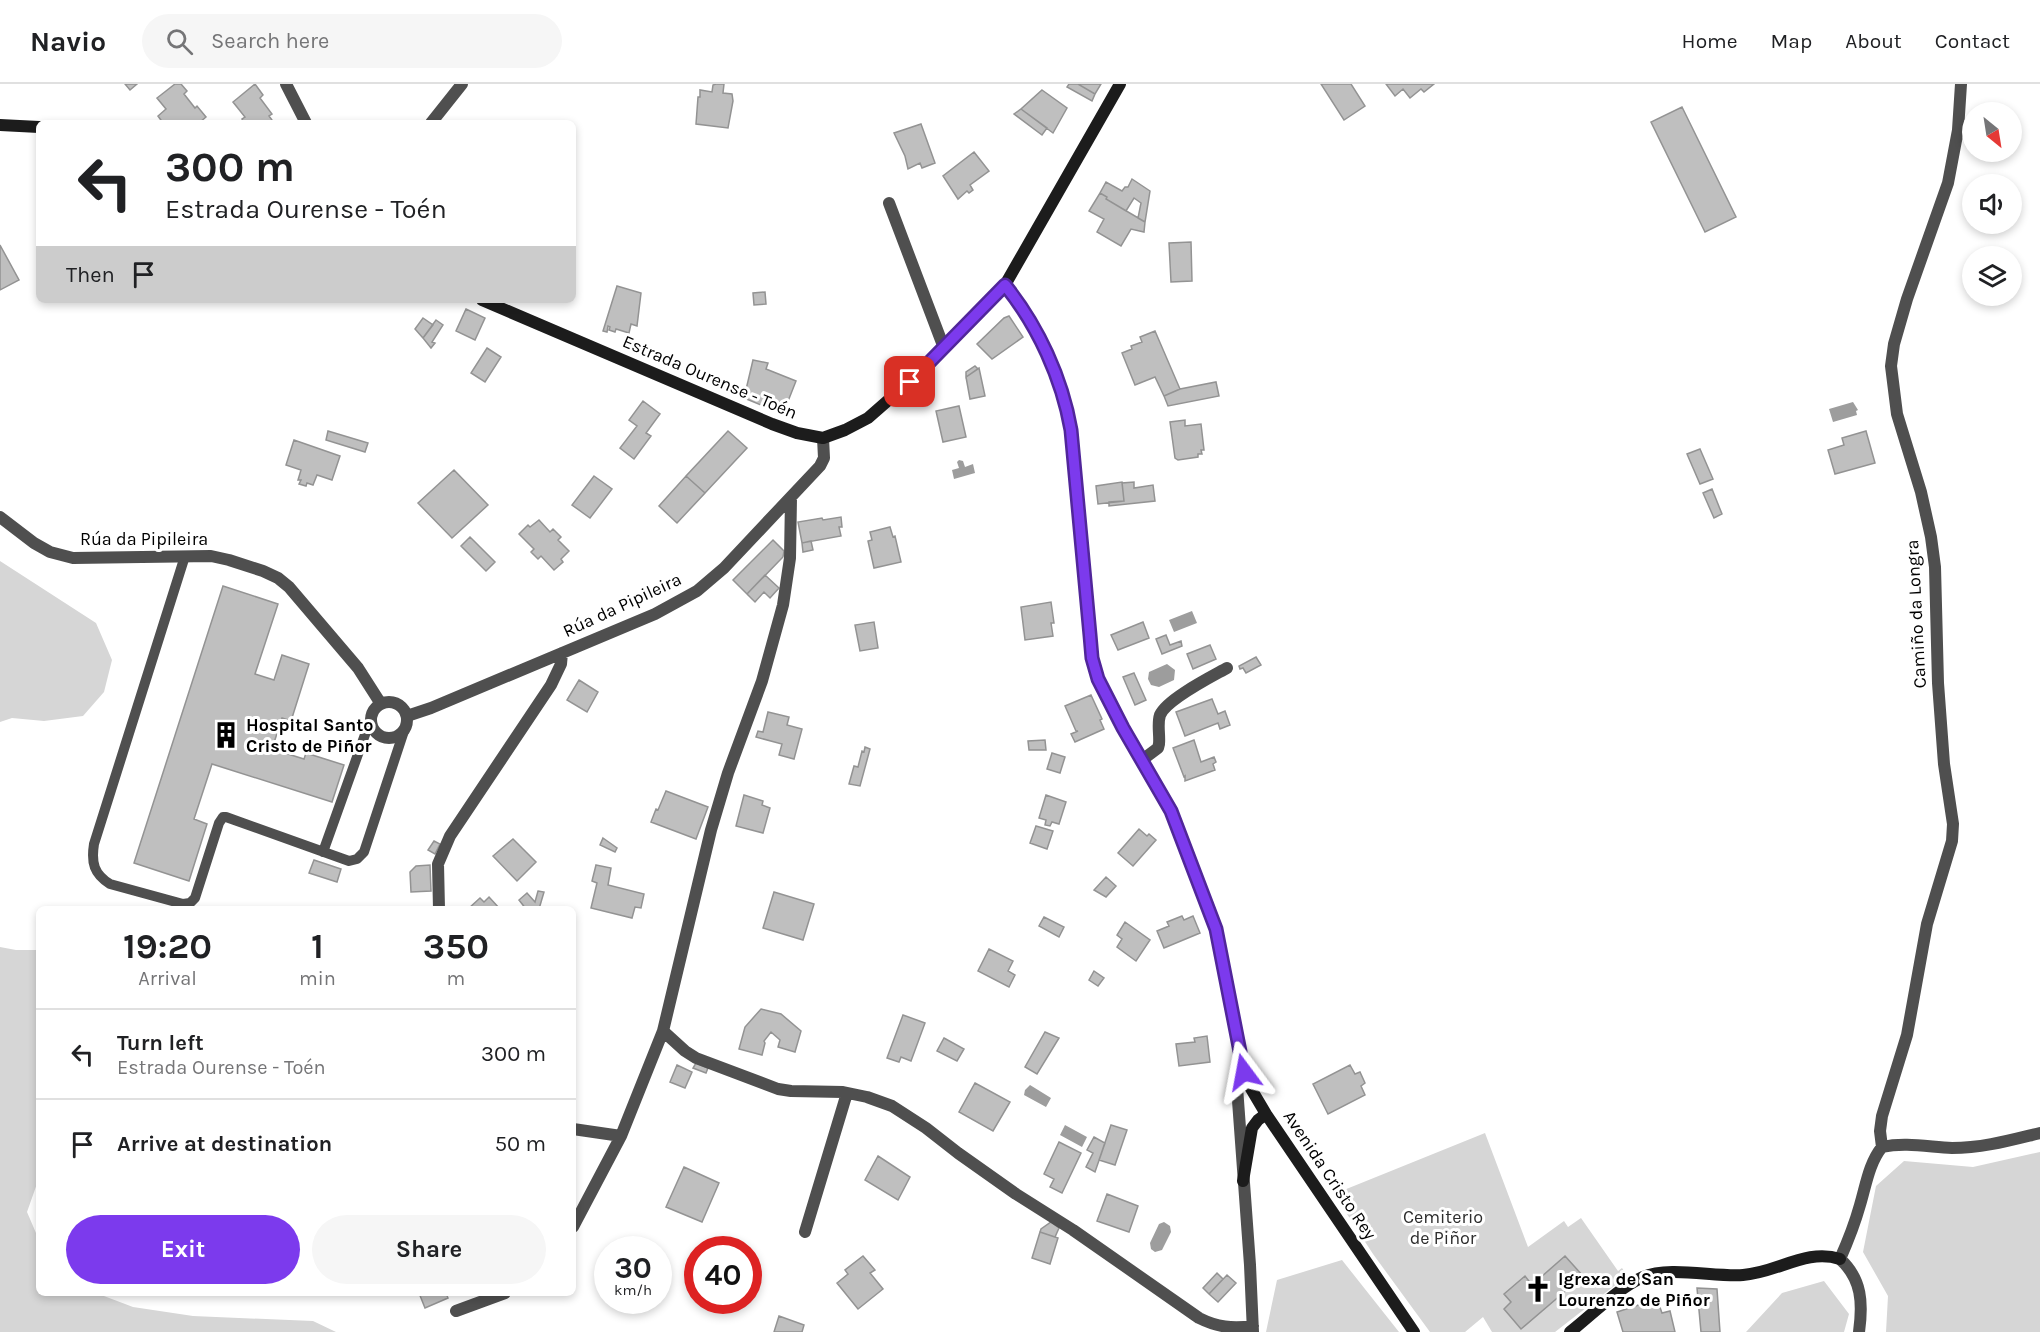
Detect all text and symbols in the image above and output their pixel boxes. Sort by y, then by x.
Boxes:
search box [142,14,562,68]
text: Navio [30,25,106,58]
icon: search [163,25,196,58]
text: Search here [211,28,329,54]
text: Home [1682,29,1738,53]
text: Map [1771,29,1812,53]
text: About [1845,29,1902,53]
text: Contact [1935,29,2010,53]
north arrow [1962,102,2022,162]
map controls [1962,102,2022,306]
text: 300 m [165,142,295,192]
icon: left [66,144,144,222]
button: sound [1962,174,2022,234]
text: Estrada Ourense - Toén [165,193,447,225]
button: layers [1962,246,2022,306]
icon: arrive [127,258,160,291]
text: Then [66,262,115,288]
street label: Estrada Ourense - Toén [619,330,801,424]
pin [884,356,935,407]
icon: arrive [893,365,926,398]
street label: Rúa da Pipileira [80,528,208,550]
street label: Camiño da Longra [1901,539,1931,689]
street label: Rúa da Pipileira [559,568,685,642]
place label: Hospital Santo Cristo de Piñor [246,714,373,757]
building icon: Hospital Santo Cristo de Piñor [211,720,241,750]
text: 19:20 [123,925,212,967]
text: 1 [311,925,324,967]
text: 350 [423,925,489,967]
text: Arrival [138,967,197,990]
text: min [299,967,336,990]
text: m [447,967,465,990]
text: Turn left [117,1030,204,1056]
icon: left [66,1038,99,1071]
position arrow [1212,1040,1276,1104]
text: 300 m [481,1041,546,1067]
text: Estrada Ourense - Toén [117,1056,326,1079]
street label: Avenida Cristo Rey [1279,1106,1382,1244]
icon: arrive [66,1128,99,1161]
text: Arrive at destination [117,1131,332,1157]
text: 50 m [495,1131,546,1157]
park label: Cemiterio de Piñor [1403,1206,1483,1249]
button: Exit [66,1215,300,1284]
button: Share [312,1215,546,1284]
speed limit sign: 40 [684,1236,762,1314]
text: 30 [614,1250,652,1286]
place label: Igrexa de San Lourenzo de Piñor [1558,1268,1710,1311]
church icon: Igrexa de San Lourenzo de Piñor [1523,1274,1553,1304]
text: km/h [614,1281,652,1299]

